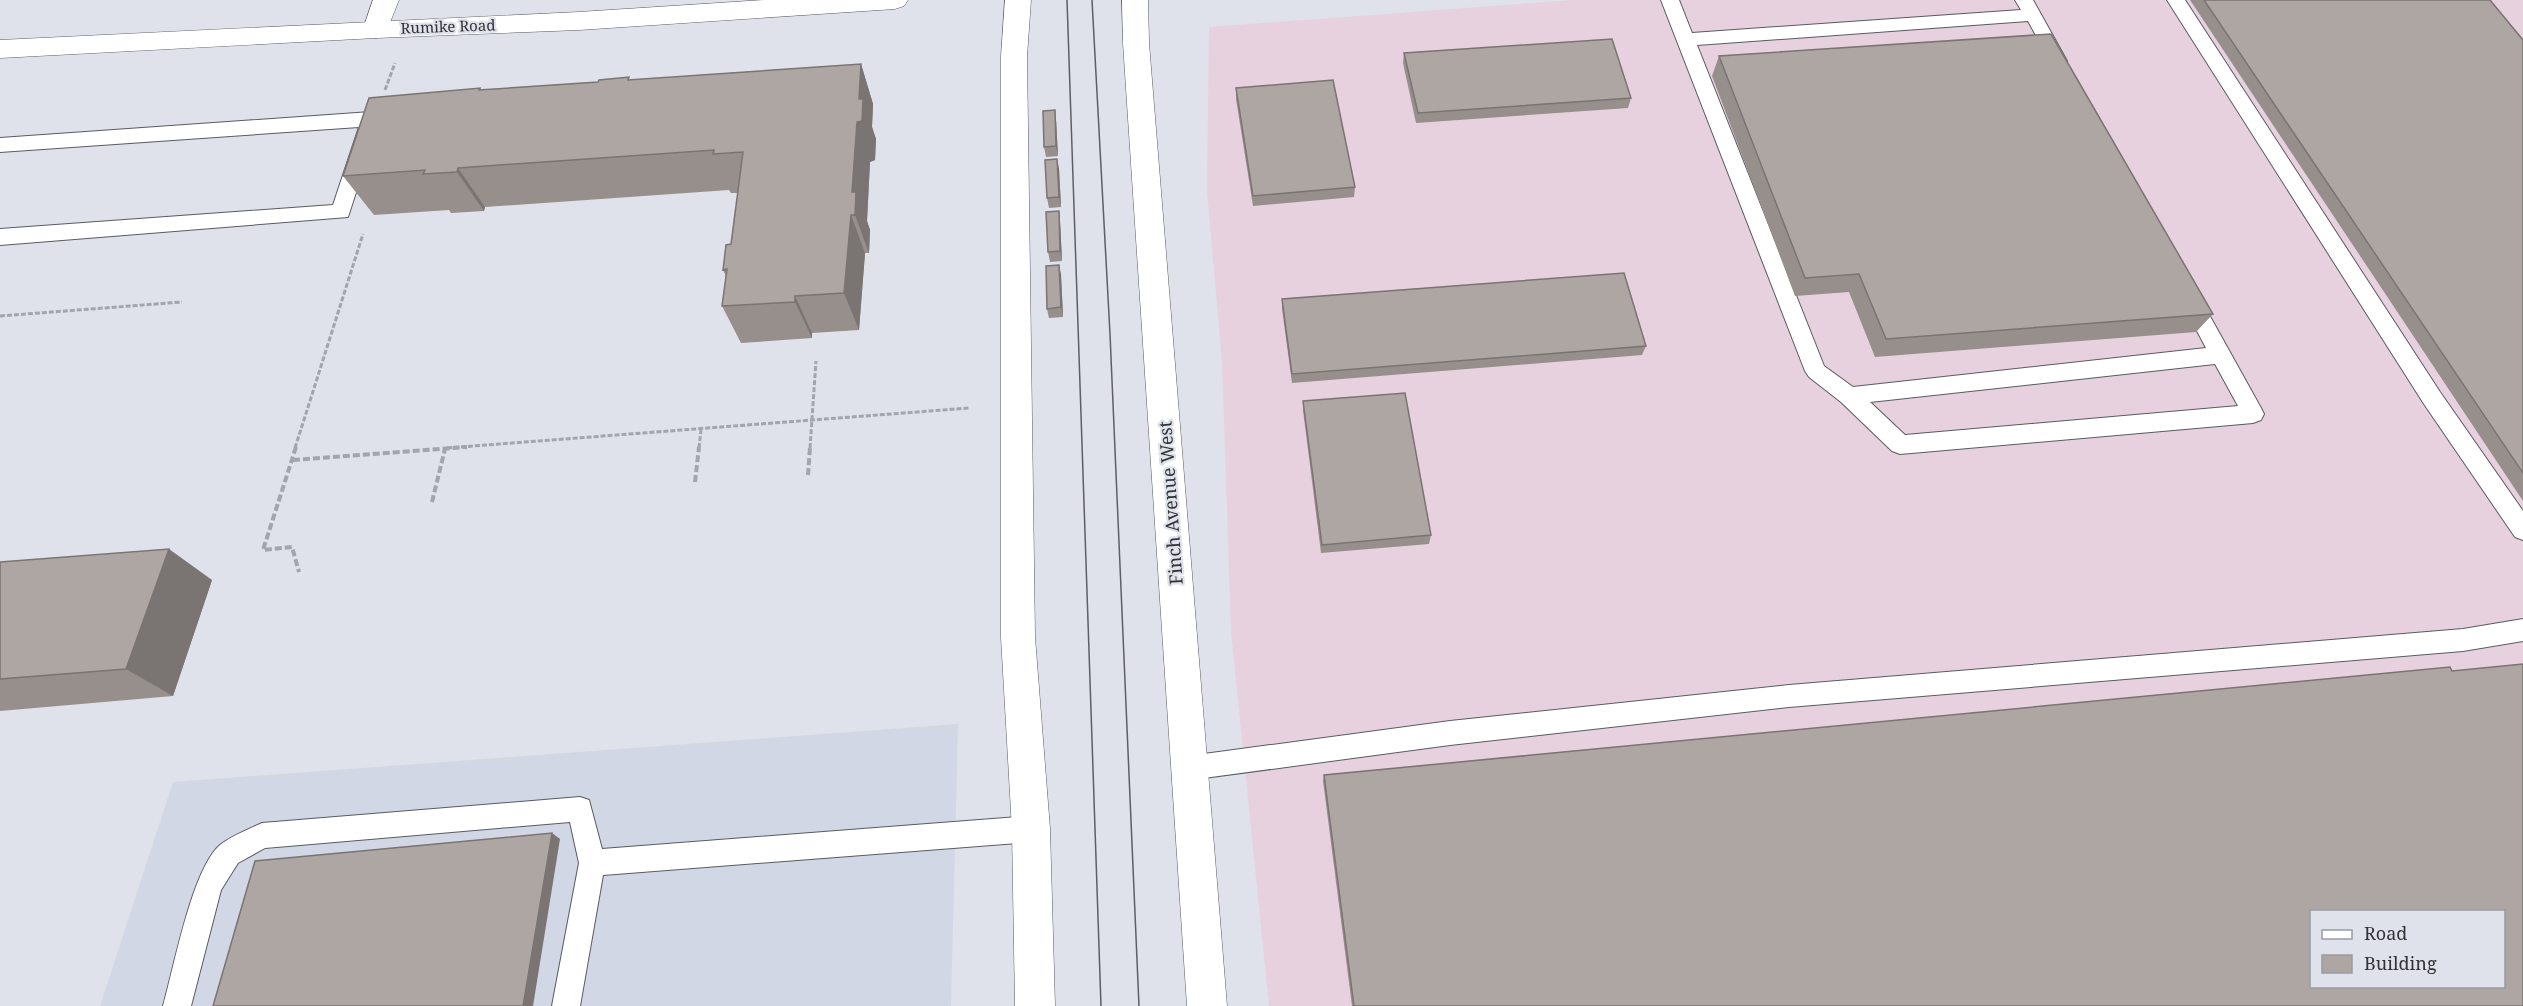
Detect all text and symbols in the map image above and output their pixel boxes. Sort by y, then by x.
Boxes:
street label: Rumike Road [400,14,496,38]
street label: Finch Avenue West [1152,420,1188,586]
legend [2310,910,2505,988]
text: Road [2364,921,2407,945]
text: Building [2364,951,2437,975]

